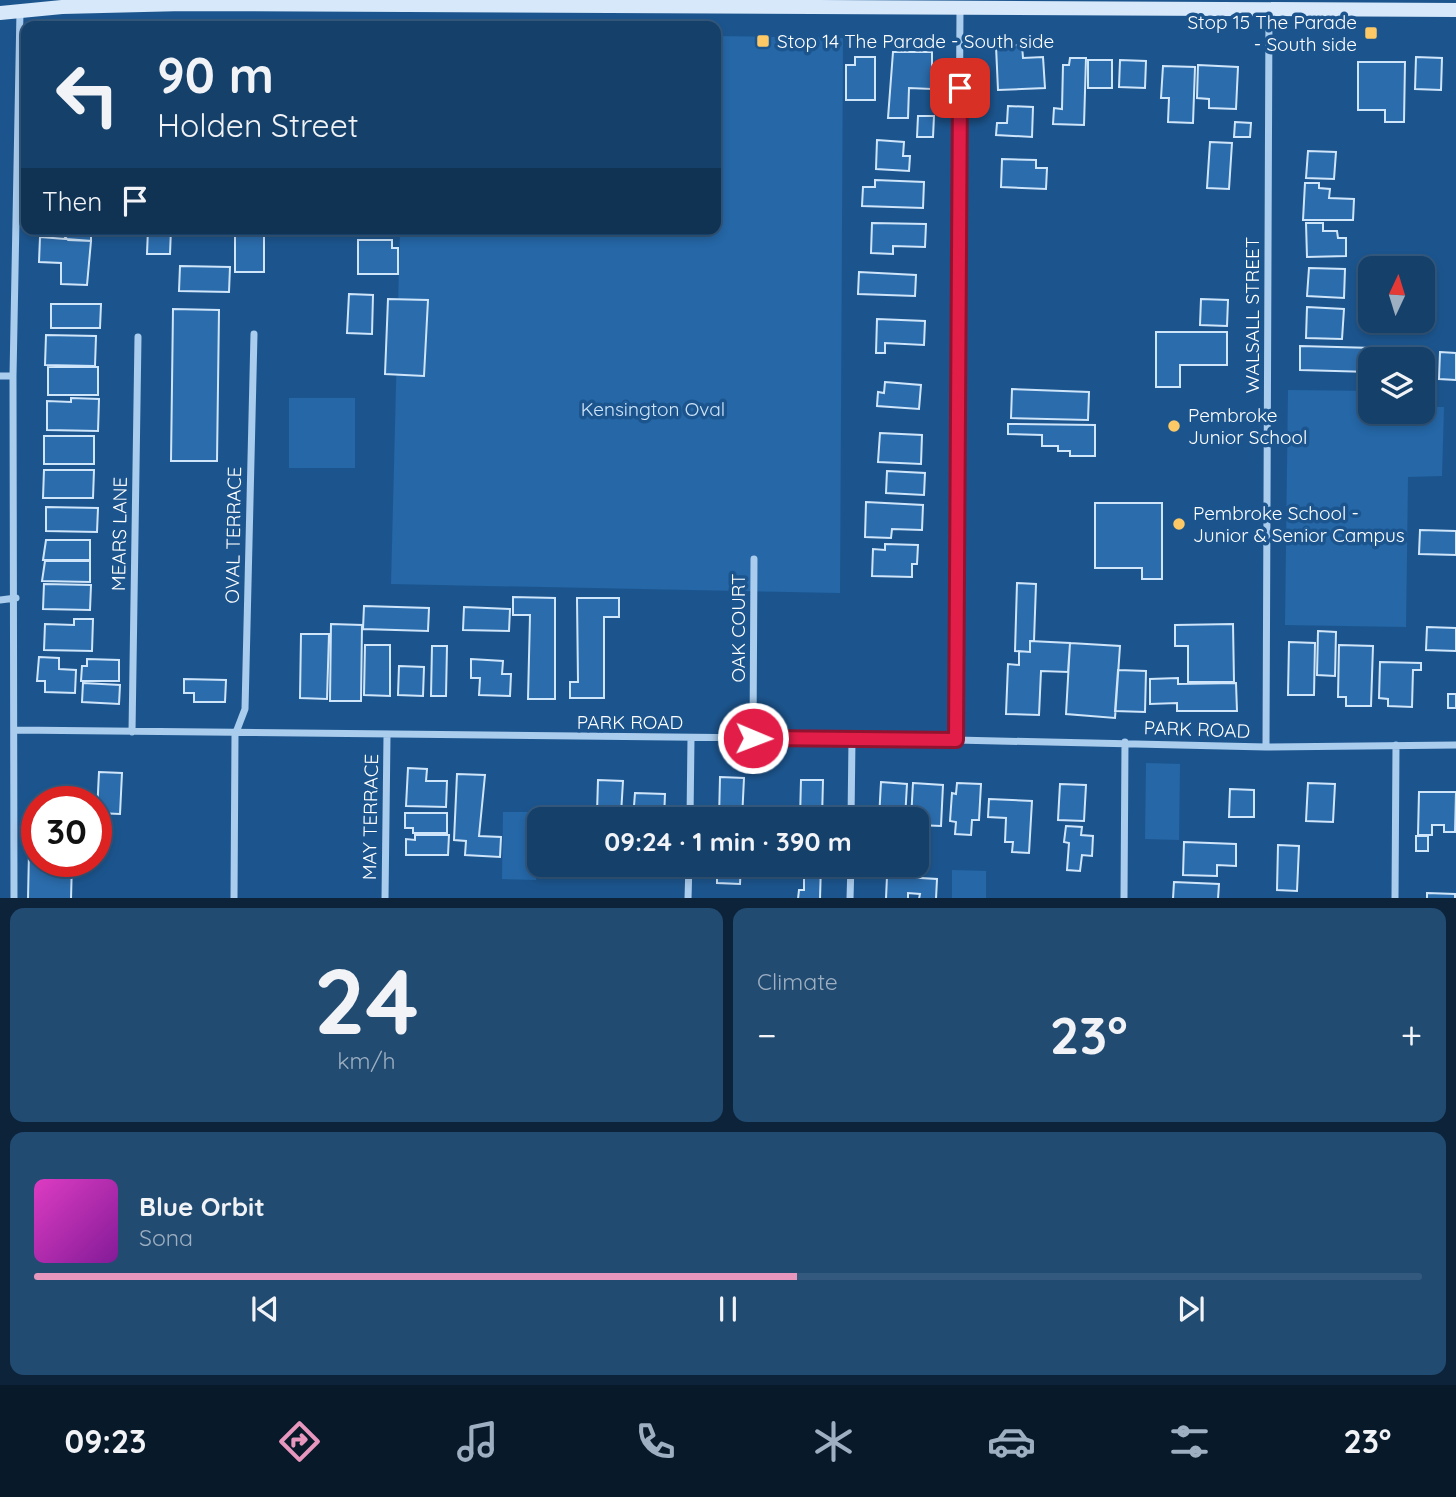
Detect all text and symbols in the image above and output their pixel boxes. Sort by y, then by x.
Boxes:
place label: Stop 15 The Parade - South side [1187,10,1357,56]
marker: Stop 15 The Parade - South side [1363,25,1379,41]
place label: Stop 14 The Parade - South side [777,29,1054,53]
marker: Stop 14 The Parade - South side [755,33,771,49]
text: 90 m [157,44,274,105]
icon: left [42,49,133,140]
pin [930,58,990,118]
icon: arrive [941,69,979,107]
text: Holden Street [157,105,359,145]
icon: arrive [116,182,154,220]
text: Then [42,185,102,218]
street label: WALSALL STREET [1240,237,1264,393]
north arrow [1358,256,1435,332]
map controls [1358,256,1435,424]
button: layers [1358,347,1435,424]
park label: Kensington Oval [581,397,725,421]
place label: Pembroke Junior School [1188,403,1307,449]
marker: Pembroke Junior School [1166,418,1182,434]
street label: OVAL TERRACE [220,466,246,604]
street label: MEARS LANE [106,477,132,591]
place label: Pembroke School - Junior & Senior Campus [1193,501,1405,547]
marker: Pembroke School - Junior & Senior Campus [1171,516,1187,532]
street label: OAK COURT [726,573,750,683]
position arrow [716,701,790,775]
street label: PARK ROAD [577,710,683,734]
street label: PARK ROAD [1143,715,1251,743]
street label: MAY TERRACE [357,754,383,880]
speed limit sign: 30 [21,786,112,877]
text: 09:24 · 1 min · 390 m [604,825,852,858]
text: 24 [314,943,419,1057]
text: Climate [757,967,838,996]
text: 23° [1050,1002,1128,1067]
text: − [757,1011,777,1059]
text: + [1401,1011,1422,1059]
text: km/h [337,1046,396,1075]
text: Blue Orbit [139,1190,265,1223]
text: Sona [139,1223,193,1252]
icon: previous [246,1290,284,1328]
icon: pause [709,1290,747,1328]
icon: next [1172,1290,1210,1328]
icon: directions [275,1417,324,1466]
icon: music [453,1417,502,1466]
icon: phone [631,1417,680,1466]
icon: climate [809,1417,858,1466]
icon: car [987,1417,1036,1466]
icon: filters [1165,1417,1214,1466]
text: 09:23 [65,1421,146,1461]
text: 23° [1343,1421,1391,1461]

